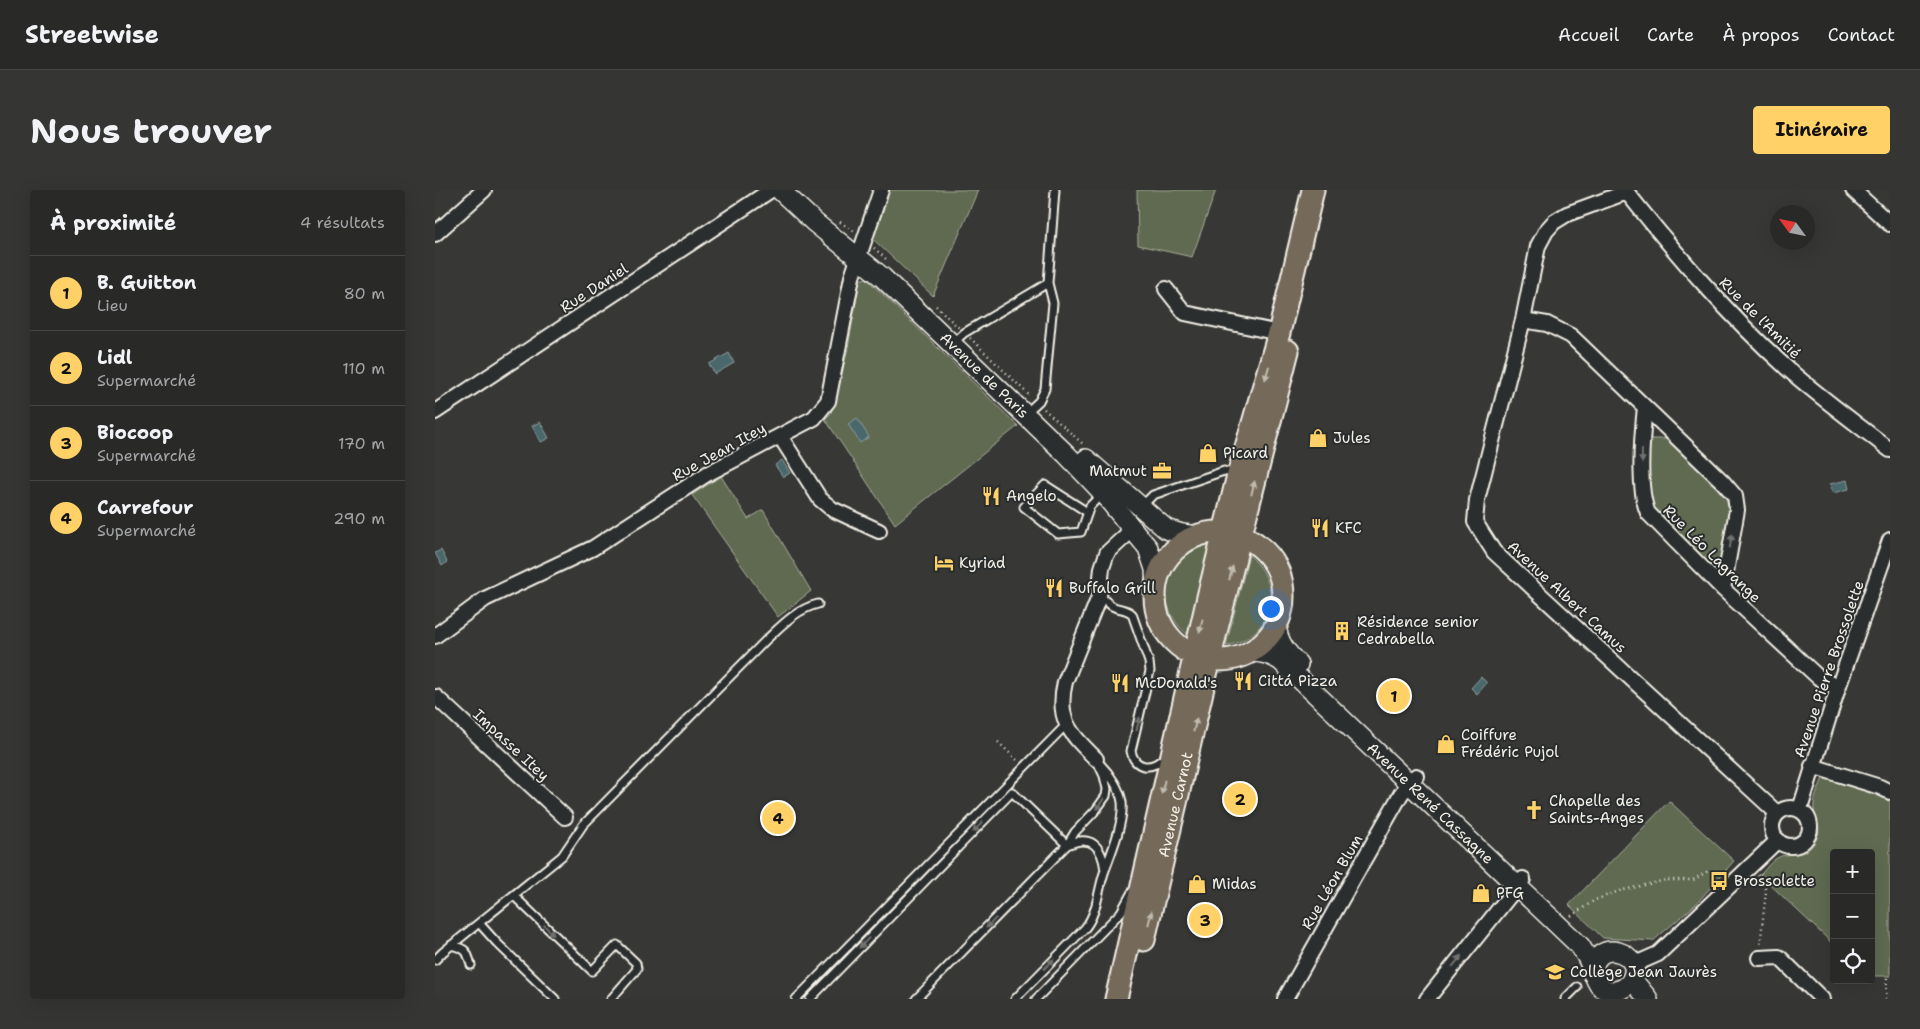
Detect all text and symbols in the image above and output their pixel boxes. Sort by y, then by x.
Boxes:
text: Streetwise [25,19,159,51]
text: Accueil [1558,23,1619,47]
text: Carte [1647,23,1694,47]
text: À propos [1722,23,1800,47]
text: Contact [1828,23,1895,47]
button: Itinéraire [1753,106,1890,154]
text: Nous trouver [30,107,272,154]
north arrow [1770,205,1815,250]
text: À proximité [50,209,176,237]
text: 4 résultats [300,212,385,233]
street label: Rue Daniel [556,258,632,317]
text: B. Guitton [97,270,196,295]
street label: Rue de l'Amitié [1715,273,1805,363]
text: 1 [62,283,70,304]
text: 80 m [344,283,385,304]
text: Lieu [97,295,128,316]
street label: Avenue de Paris [935,328,1033,423]
text: Lidl [97,345,132,370]
text: 2 [60,358,72,379]
text: 110 m [342,358,385,379]
one-way arrow [1262,366,1270,381]
text: Supermarché [97,370,196,391]
street label: Rue Jean Itey [669,418,769,486]
text: Biocoop [97,420,173,445]
shop icon: Jules [1307,427,1329,449]
place label: Jules [1333,428,1371,448]
text: 3 [60,433,72,454]
text: 170 m [338,433,385,454]
shop icon: Picard [1197,442,1219,464]
place label: Picard [1223,443,1268,463]
text: Supermarché [97,445,196,466]
one-way arrow [1638,448,1646,464]
office icon: Matmut [1151,460,1173,482]
place label: Matmut [1089,461,1147,481]
one-way arrow [1249,480,1257,495]
restaurant icon: Angelo [980,485,1002,507]
place label: Angelo [1006,486,1057,506]
text: Carrefour [97,495,193,520]
street label: Rue Léo Lagrange [1659,501,1765,607]
text: 4 [60,508,72,529]
text: 290 m [333,508,385,529]
restaurant icon: KFC [1309,517,1331,539]
place label: KFC [1335,518,1362,538]
text: Supermarché [97,520,196,541]
one-way arrow [1728,533,1736,549]
street label: Avenue Albert Camus [1503,537,1631,657]
hotel icon: Kyriad [933,552,955,574]
place label: Kyriad [959,553,1006,573]
one-way arrow [1227,565,1235,580]
restaurant icon: Buffalo Grill [1043,577,1065,599]
place label: Buffalo Grill [1069,578,1156,598]
street label: Avenue Pierre Brossolette [1789,578,1869,760]
your location [1258,596,1284,622]
place label: Résidence senior Cedrabella [1357,612,1479,649]
one-way arrow [1197,618,1205,634]
building icon: Résidence senior Cedrabella [1331,620,1353,642]
restaurant icon: Cittá Pizza [1232,670,1254,692]
place label: Cittá Pizza [1258,671,1338,691]
restaurant icon: McDonald's [1109,672,1131,694]
place label: McDonald's [1135,673,1217,693]
pin: 1 [1378,677,1410,715]
street label: Impasse Itey [468,704,554,786]
one-way arrow [1134,716,1142,731]
one-way arrow [1191,718,1199,733]
place label: Coiffure Frédéric Pujol [1461,725,1559,762]
shop icon: Coiffure Frédéric Pujol [1435,733,1457,755]
street label: Avenue René Cassagne [1363,738,1498,868]
street label: Avenue Carnot [1154,750,1198,859]
one-way arrow [1159,780,1167,796]
pin: 2 [1224,780,1256,818]
place label: Chapelle des Saints-Anges [1549,791,1644,828]
one-way arrow [1096,797,1105,811]
pin: 4 [762,799,794,837]
church icon: Chapelle des Saints-Anges [1523,799,1545,821]
one-way arrow [972,821,984,833]
street label: Rue Léon Blum [1297,831,1367,933]
map controls [1830,849,1875,984]
button: + [1830,849,1875,894]
bus stop icon: Brossolette [1708,870,1730,892]
place label: Brossolette [1734,871,1815,891]
shop icon: Midas [1186,873,1208,895]
place label: Midas [1212,874,1257,894]
shop icon: PFG [1470,882,1492,904]
place label: PFG [1496,883,1524,903]
button: − [1830,894,1875,939]
pin: 3 [1189,901,1221,939]
one-way arrow [1146,910,1154,925]
one-way arrow [985,917,997,929]
one-way arrow [543,924,555,936]
one-way arrow [858,937,870,949]
button: locate [1830,939,1875,984]
one-way arrow [1451,955,1462,968]
one-way arrow [1043,958,1055,970]
school or university icon: Collège Jean Jaurès [1544,961,1566,983]
place label: Collège Jean Jaurès [1570,962,1717,982]

